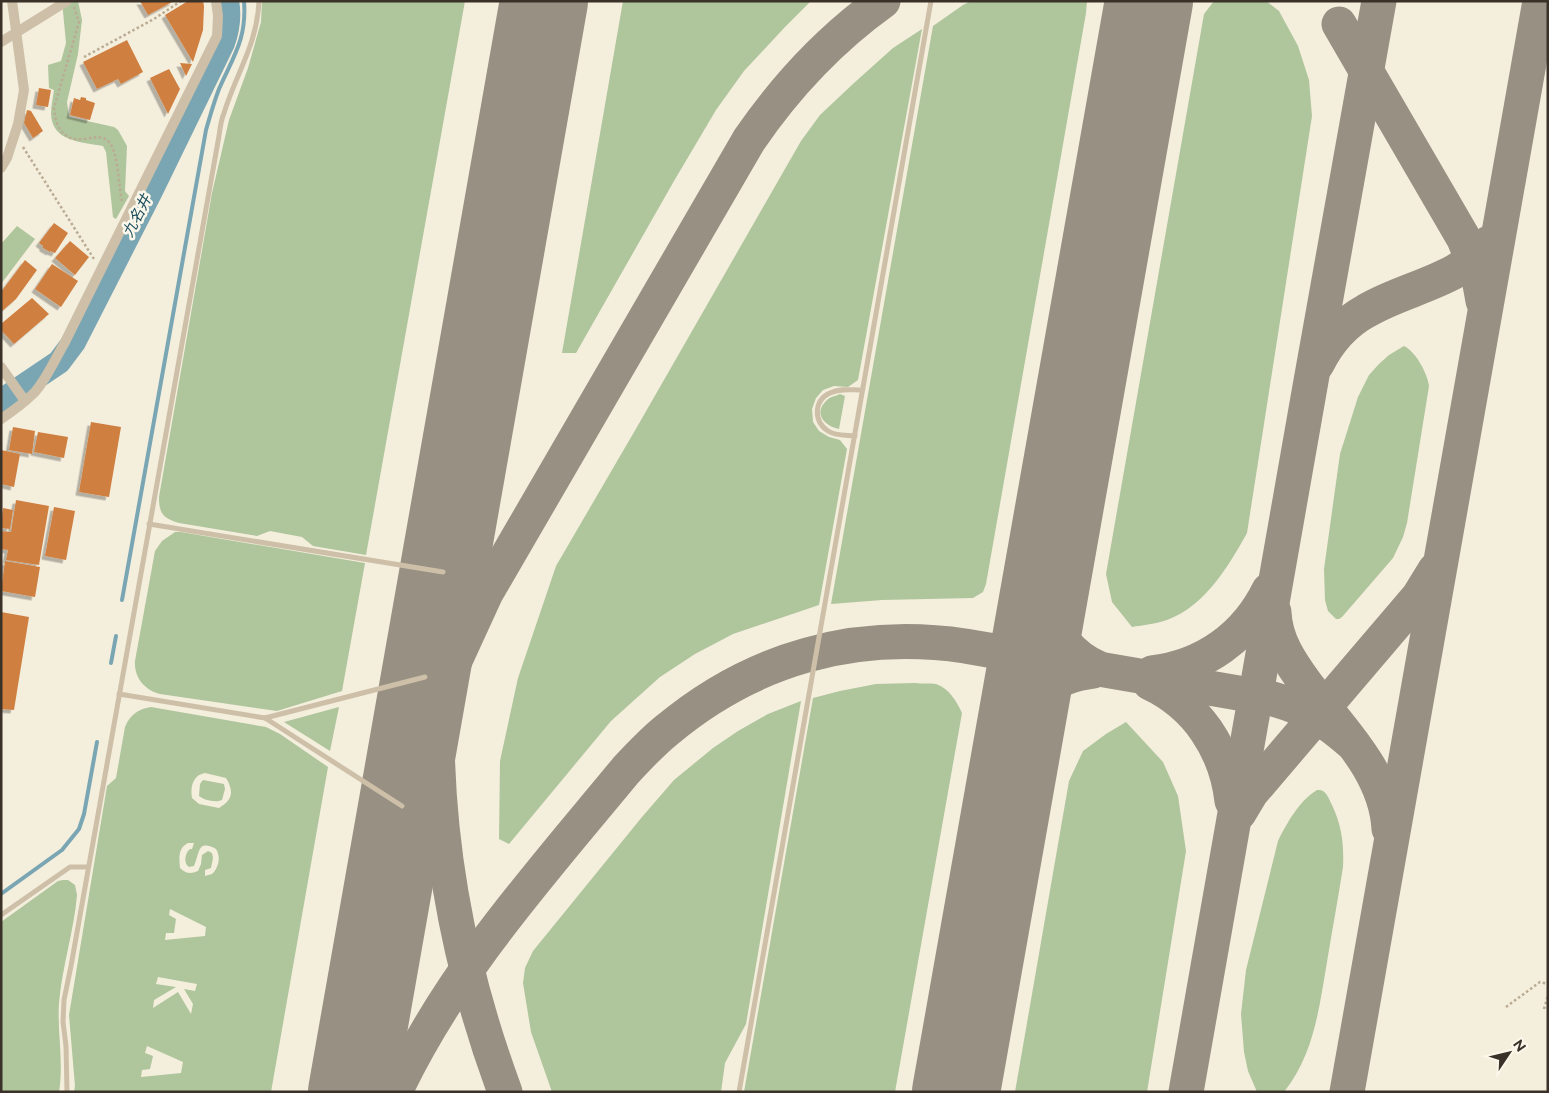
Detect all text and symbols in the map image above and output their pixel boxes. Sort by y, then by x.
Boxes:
water label: 九名井 [119,190,156,240]
north arrow [1484,1028,1534,1078]
text: N [1510,1037,1529,1055]

